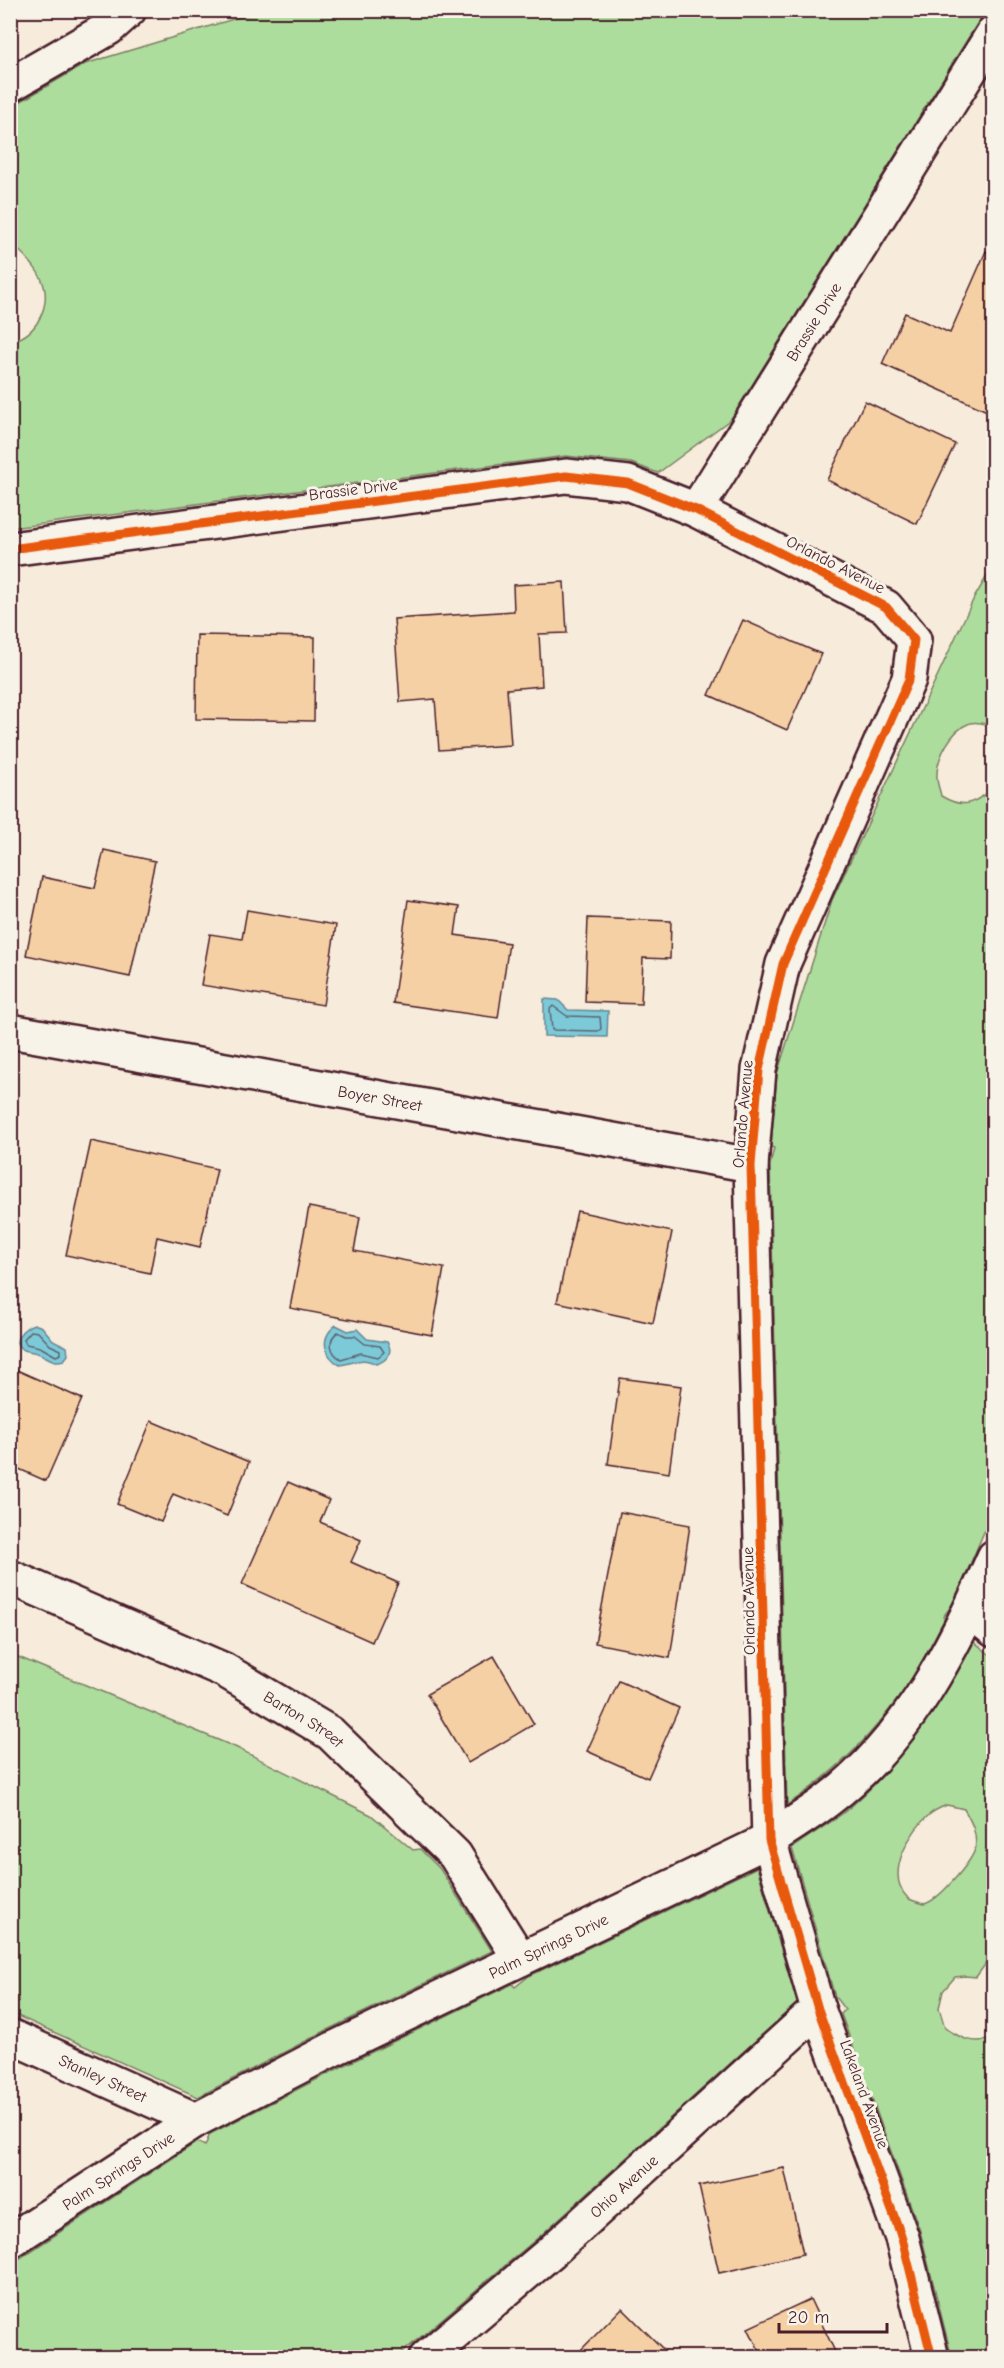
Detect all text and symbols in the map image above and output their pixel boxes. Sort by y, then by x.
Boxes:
street label: Brassie Drive [783,280,845,365]
street label: Brassie Drive [308,476,398,504]
street label: Orlando Avenue [783,532,888,597]
street label: Orlando Avenue [729,1059,757,1169]
street label: Boyer Street [336,1082,424,1115]
street label: Orlando Avenue [739,1547,759,1655]
street label: Barton Street [260,1688,347,1752]
street label: Palm Springs Drive [486,1910,611,1983]
street label: Lakeland Avenue [836,2037,892,2151]
street label: Stanley Street [56,2051,150,2107]
street label: Palm Springs Drive [59,2129,178,2214]
street label: Ohio Avenue [587,2151,662,2222]
scale bar [779,2296,887,2334]
text: 20 m [788,2307,829,2328]

